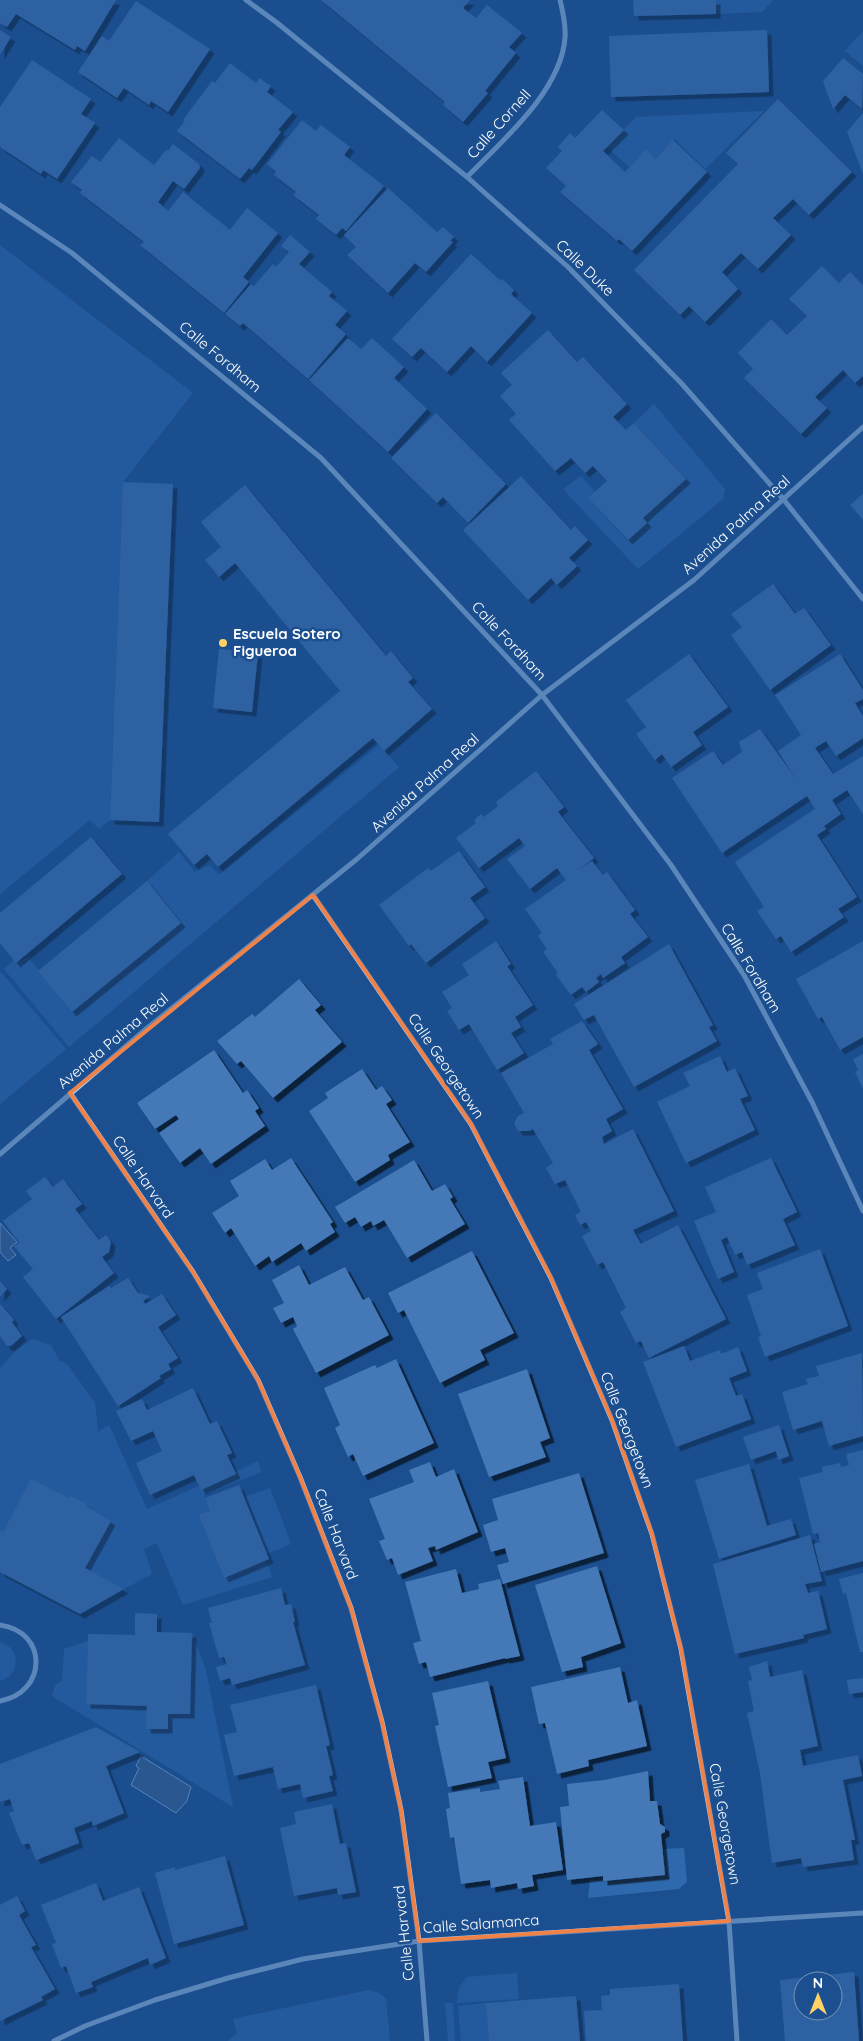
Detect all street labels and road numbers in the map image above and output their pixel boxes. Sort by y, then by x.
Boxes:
street label: Calle Cornell [462,85,535,162]
street label: Calle Duke [552,235,618,300]
street label: Calle Fordham [175,317,265,396]
street label: Avenida Palma Real [678,471,794,578]
street label: Calle Fordham [468,597,551,684]
street label: Avenida Palma Real [367,729,483,836]
street label: Calle Fordham [717,919,786,1016]
street label: Avenida Palma Real [53,989,172,1093]
street label: Calle Georgetown [404,1009,489,1122]
street label: Calle Harvard [109,1132,178,1222]
street label: Calle Georgetown [597,1369,658,1491]
street label: Calle Harvard [310,1486,363,1582]
street label: Calle Georgetown [705,1762,746,1886]
street label: Calle Harvard [389,1884,418,1982]
street label: Calle Salamanca [422,1910,540,1937]

